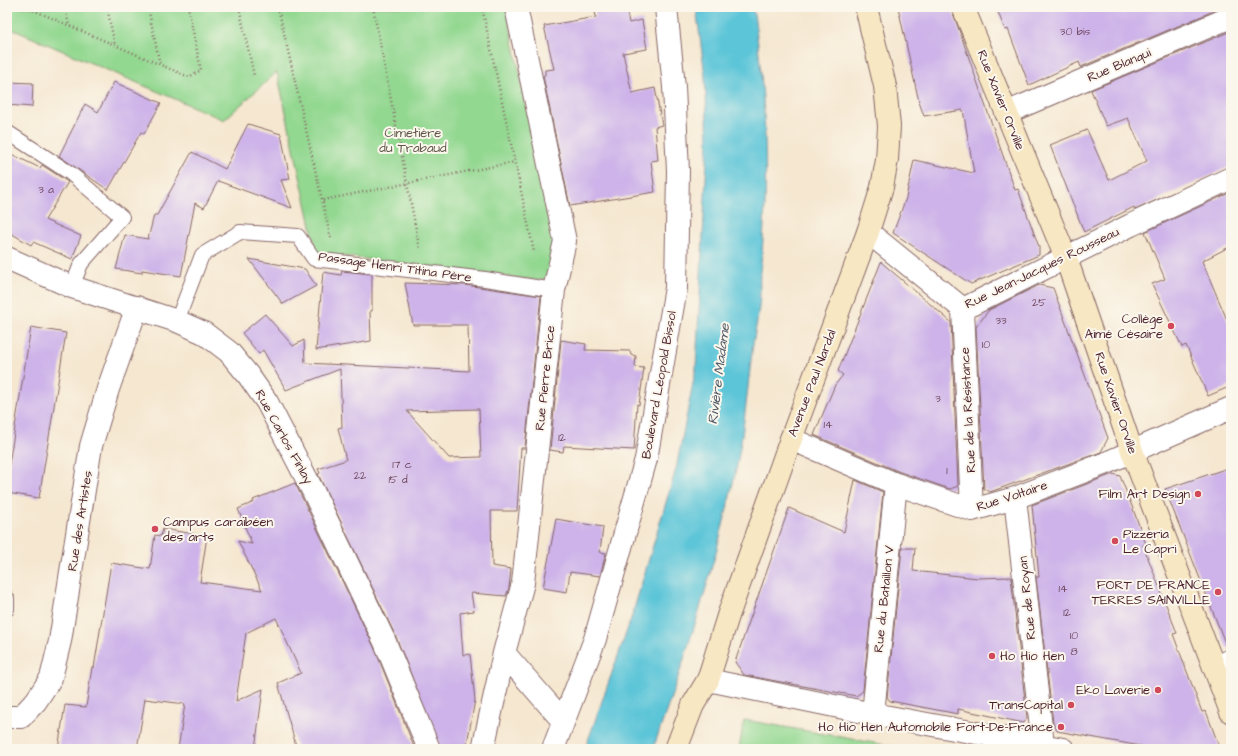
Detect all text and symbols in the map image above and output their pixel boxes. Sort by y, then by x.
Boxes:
house number: 30 bis [1060,24,1091,39]
street label: Rue Blanqui [1084,43,1154,87]
street label: Rue Xavier Orville [973,47,1029,153]
park label: Cimetière du Trabaud [379,124,447,157]
house number: 3 a [38,182,54,197]
street label: Rue Jean-Jacques Rousseau [962,223,1122,313]
street label: Passage Henri Titina Père [317,247,473,288]
house number: 25 [1032,295,1046,310]
street label: Boulevard Léopold Bissol [637,310,681,460]
place label: Collège Aimé Césaire [1085,310,1163,343]
house number: 33 [995,313,1007,328]
water label: Rivière Madame [703,321,735,426]
marker: Collège Aimé Césaire [1166,321,1176,331]
street label: Rue Pierre Brice [531,325,559,431]
street label: Avenue Paul Nardal [783,327,841,439]
house number: 10 [982,337,990,352]
street label: Rue de la Résistance [956,347,980,473]
street label: Rue Xavier Orville [1090,350,1142,456]
street label: Rue Carlos Finlay [250,387,317,488]
house number: 3 [935,391,941,406]
house number: 14 [824,417,833,432]
house number: 12 [558,430,567,445]
house number: 17 c [392,457,412,472]
house number: 1 [946,463,948,478]
house number: 22 [354,468,367,483]
street label: Rue des Artistes [63,469,97,573]
house number: 15 d [388,472,408,487]
street label: Rue Voltaire [974,476,1050,516]
place label: Film Art Design [1099,485,1190,504]
marker: Film Art Design [1193,489,1203,499]
place label: Campus caraïbéen des arts [163,513,273,546]
marker: Campus caraïbéen des arts [150,524,160,534]
place label: Pizzeria Le Capri [1123,525,1176,558]
marker: Pizzeria Le Capri [1110,536,1120,546]
street label: Rue du Bataillon V [869,545,899,653]
street label: Rue de Royan [1014,555,1041,641]
place label: FORT DE FRANCE TERRES SAINVILLE [1092,576,1210,609]
house number: 14 [1059,581,1068,596]
marker: FORT DE FRANCE TERRES SAINVILLE [1213,587,1223,597]
house number: 12 [1063,605,1072,620]
house number: 10 [1070,628,1078,643]
house number: 8 [1070,644,1078,659]
place label: Ho Hio Hen [1000,647,1065,665]
marker: Ho Hio Hen [987,651,997,661]
place label: Eko Laverie [1076,681,1150,699]
marker: Eko Laverie [1153,685,1163,695]
place label: TransCapital [989,696,1063,714]
marker: TransCapital [1066,700,1076,710]
place label: Ho Hio Hen Automobile Fort-De-France [818,718,1053,736]
marker: Ho Hio Hen Automobile Fort-De-France [1056,722,1066,732]

